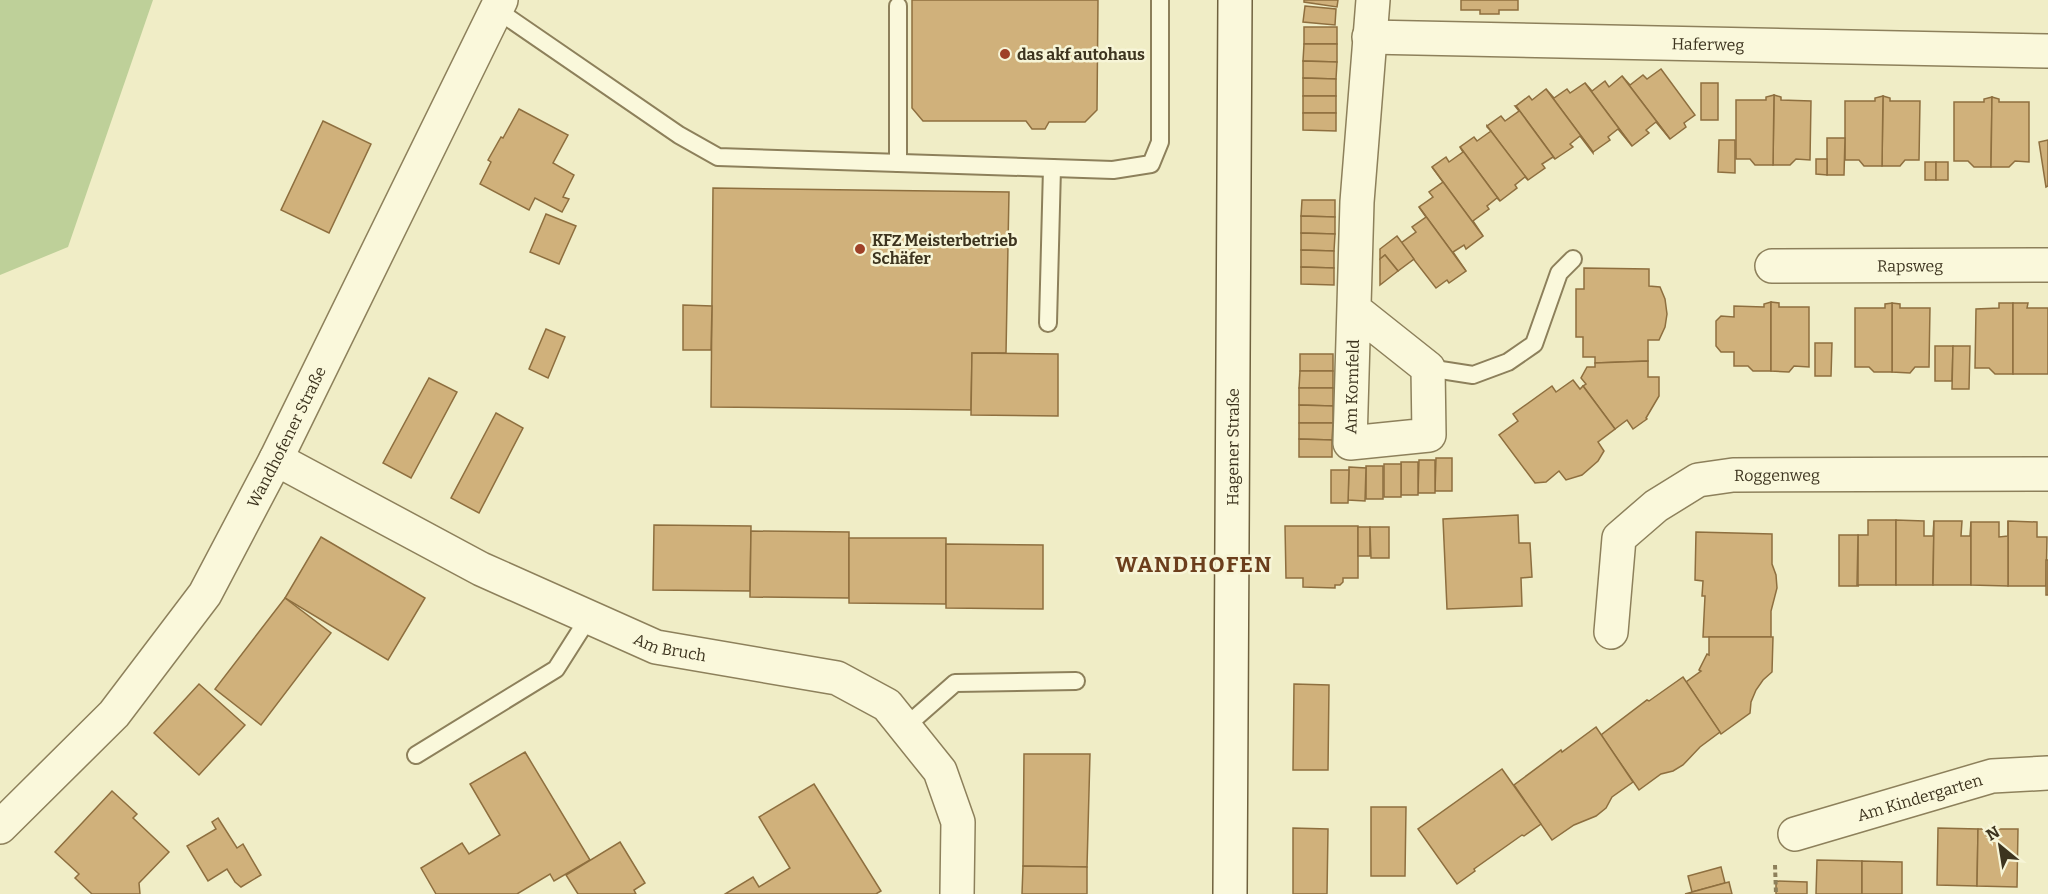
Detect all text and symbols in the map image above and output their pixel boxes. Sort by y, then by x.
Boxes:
street label: Haferweg [1671,34,1745,54]
place label: das akf autohaus [1017,45,1145,64]
marker: das akf autohaus [998,47,1012,61]
place label: KFZ Meisterbetrieb Schäfer [872,231,1018,268]
marker: KFZ Meisterbetrieb Schäfer [853,242,867,256]
street label: Rapsweg [1877,256,1943,275]
street label: Am Kornfeld [1341,339,1363,434]
street label: Wandhofener Straße [243,363,329,511]
street label: Hagener Straße [1223,388,1242,506]
street label: Roggenweg [1734,465,1820,484]
district label: WANDHOFEN [1115,551,1273,578]
street label: Am Bruch [631,629,708,665]
street label: Am Kindergarten [1855,770,1985,825]
north arrow [1970,816,2030,876]
text: N [1983,822,2003,845]

